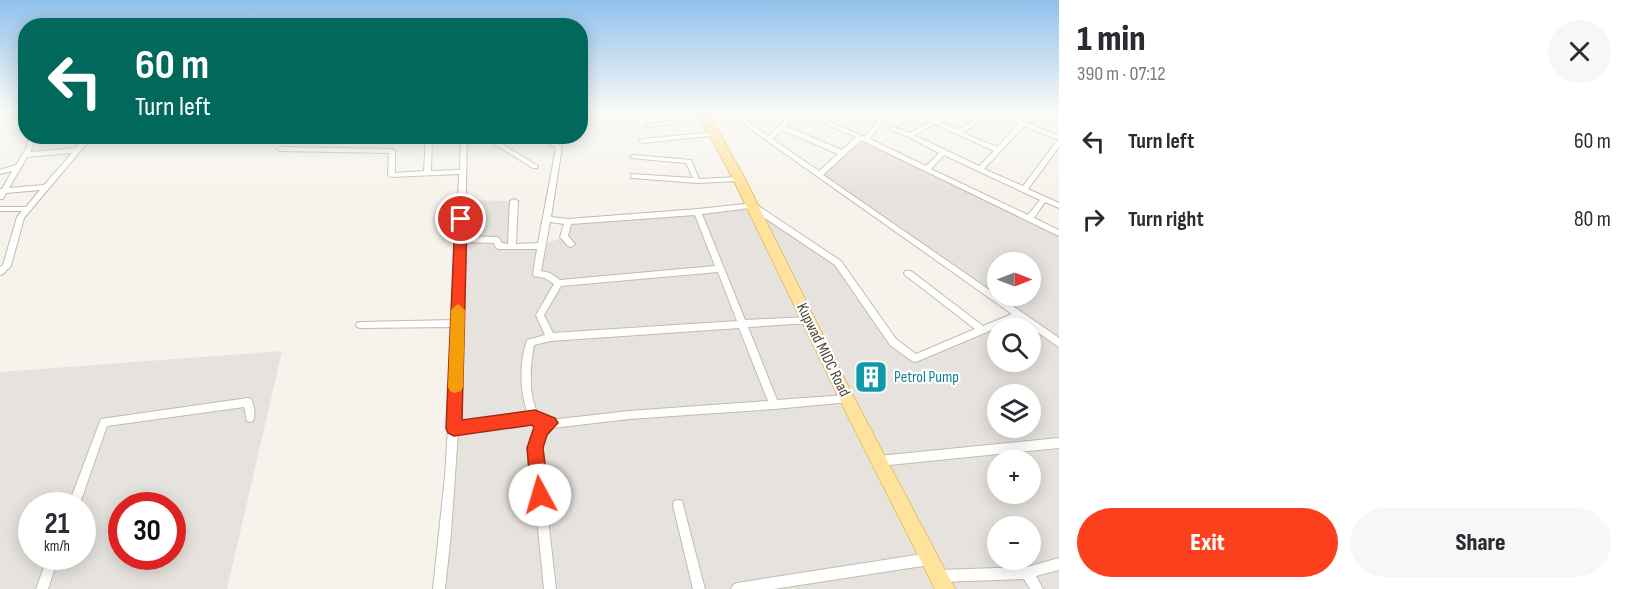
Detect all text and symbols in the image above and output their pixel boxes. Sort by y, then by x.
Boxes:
text: 1 min [1077,18,1145,61]
button: close [1548,20,1611,83]
text: 60 m [135,40,209,91]
icon: left [36,42,114,120]
text: 390 m · 07:12 [1077,62,1166,86]
text: Turn left [135,91,211,123]
icon: left [1077,125,1110,158]
text: Turn left [1128,128,1194,155]
text: 60 m [1574,128,1611,155]
pin [435,193,486,244]
icon: arrive [444,202,477,235]
icon: right [1077,203,1110,236]
text: Turn right [1128,206,1204,233]
text: 80 m [1574,206,1611,233]
north arrow [987,252,1041,306]
map controls [987,252,1041,570]
street label: Kupwad MIDC Road [792,300,854,400]
button: search [987,318,1041,372]
building icon: Petrol Pump [853,359,889,395]
place label: Petrol Pump [894,368,959,387]
button: layers [987,384,1041,438]
button: + [987,450,1041,504]
position arrow [508,463,572,527]
speed limit sign: 30 [108,492,186,570]
text: 21 [45,506,69,542]
button: Exit [1077,508,1338,577]
button: Share [1350,508,1611,577]
button: − [987,516,1041,570]
text: km/h [44,537,70,556]

